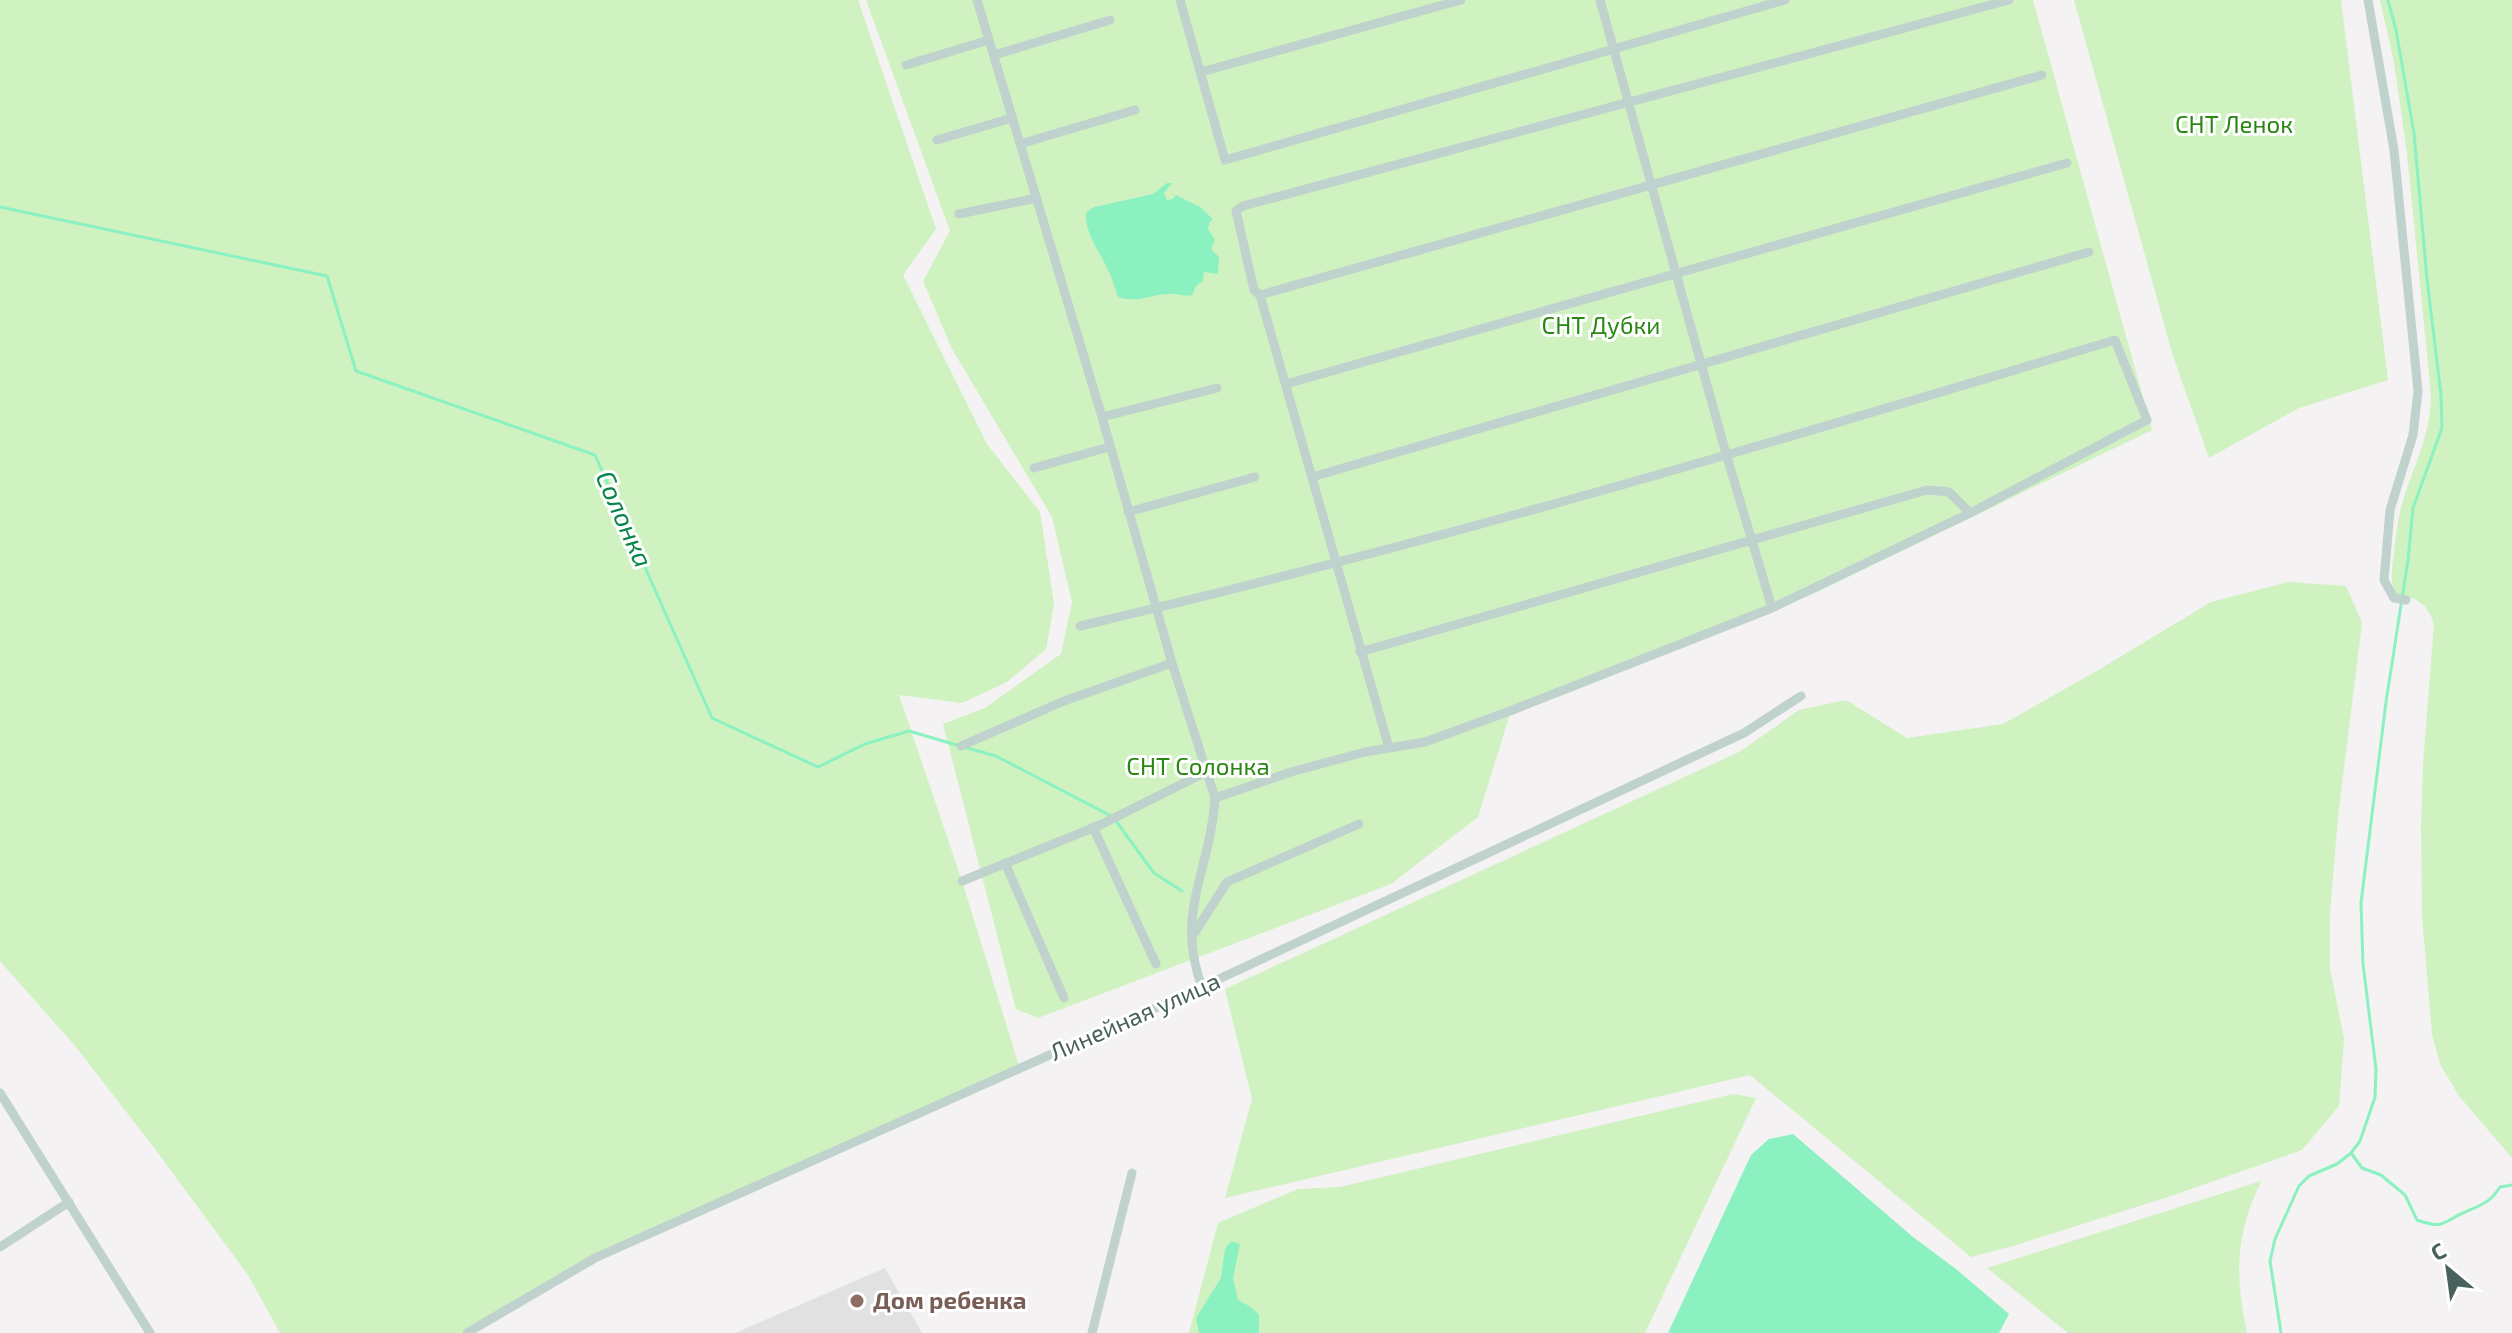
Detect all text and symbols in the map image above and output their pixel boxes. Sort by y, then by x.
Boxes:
park label: СНТ Ленок [2175,109,2293,138]
park label: СНТ Дубки [1542,310,1660,340]
water label: Солонка [590,465,660,571]
park label: СНТ Солонка [1126,751,1270,780]
street label: Линейная улица [1045,965,1224,1067]
north arrow [2408,1229,2488,1309]
text: С [2426,1236,2450,1265]
place label: Дом ребенка [873,1285,1027,1314]
marker: Дом ребенка [848,1292,866,1310]

